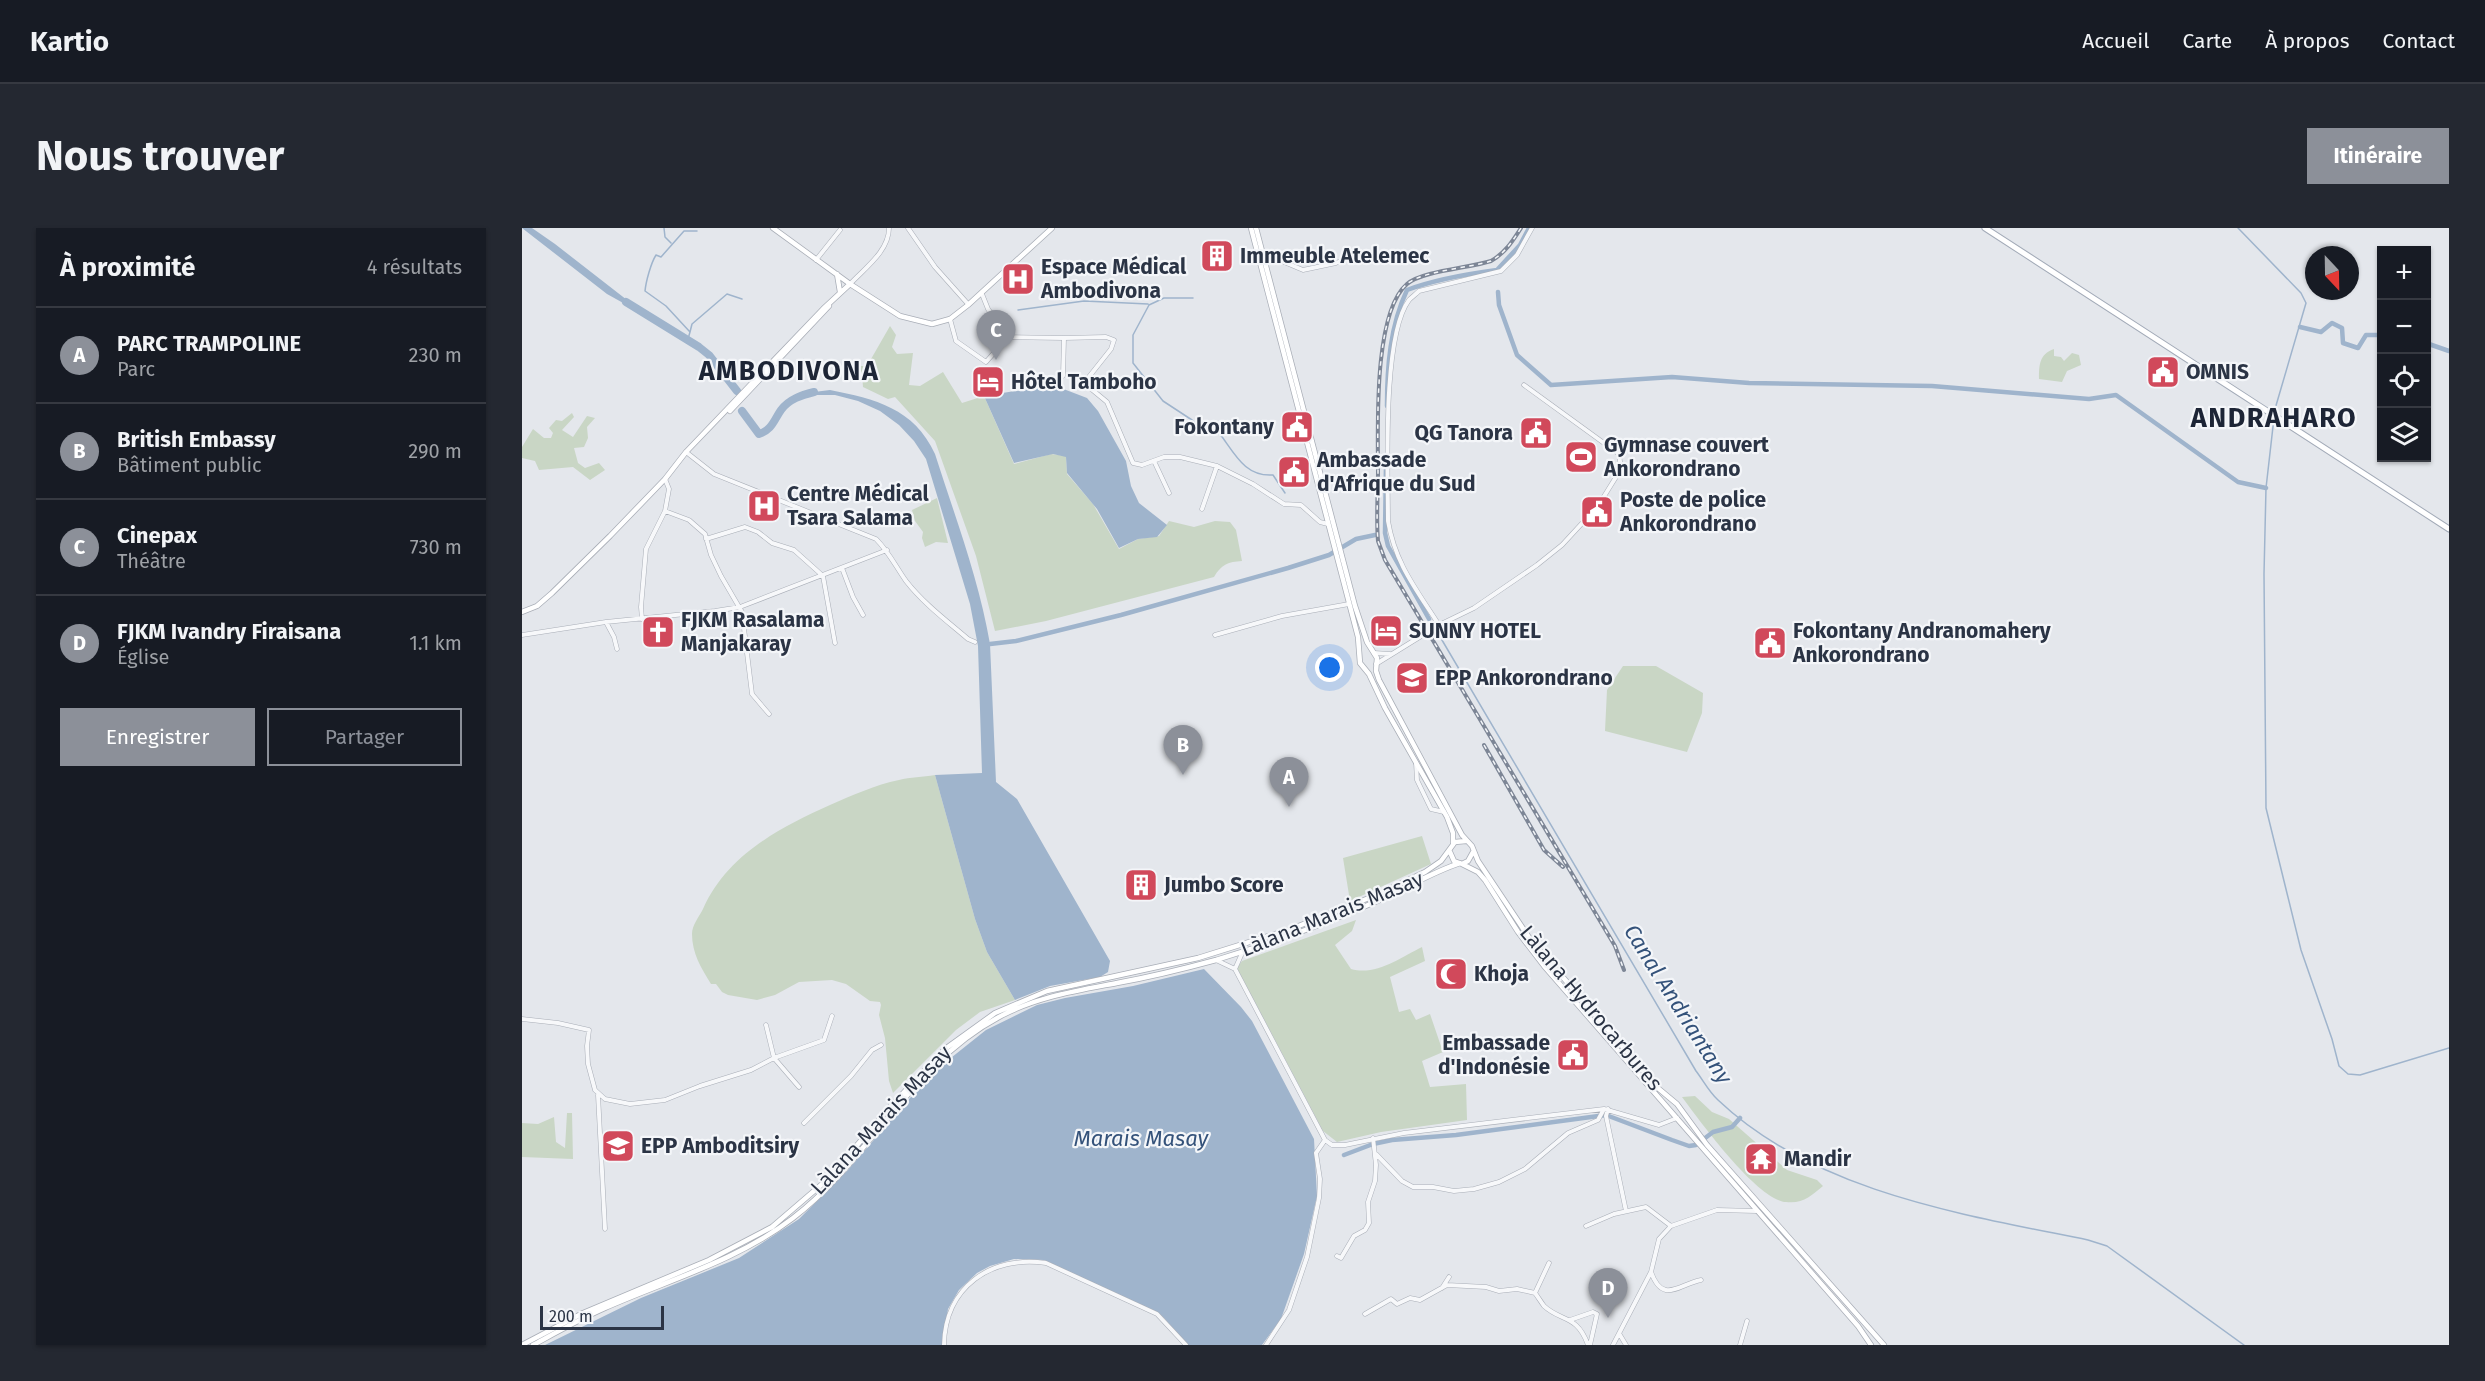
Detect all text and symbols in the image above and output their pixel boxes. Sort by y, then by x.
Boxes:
text: Kartio [30,25,109,58]
text: Accueil [2082,28,2149,54]
text: Carte [2182,28,2232,54]
text: À propos [2265,28,2350,54]
text: Contact [2383,28,2455,54]
button: Itinéraire [2307,128,2449,184]
text: Nous trouver [36,131,284,181]
building icon: Immeuble Atelemec [1199,238,1235,274]
place label: Immeuble Atelemec [1240,243,1429,269]
north arrow [2305,246,2359,300]
map controls [2377,246,2431,462]
button: + [2377,246,2431,300]
text: À proximité [60,252,195,283]
place label: Espace Médical Ambodivona [1040,254,1187,304]
text: 4 résultats [367,255,462,279]
hospital icon: Espace Médical Ambodivona [1000,261,1036,297]
button: − [2377,300,2431,354]
pin: C [976,310,1016,360]
text: PARC TRAMPOLINE [117,330,301,357]
text: A [74,343,85,367]
text: 230 m [409,343,462,367]
public building icon: OMNIS [2145,354,2181,390]
button: locate [2377,354,2431,408]
district label: AMBODIVONA [698,355,879,387]
text: Parc [117,357,155,381]
place label: OMNIS [2186,359,2249,385]
hotel icon: Hôtel Tamboho [970,364,1006,400]
place label: Hôtel Tamboho [1011,369,1157,395]
district label: ANDRAHARO [2190,402,2357,434]
button: layers [2377,408,2431,462]
public building icon: Fokontany [1279,409,1315,445]
place label: Fokontany [1174,414,1274,440]
public building icon: QG Tanora [1518,415,1554,451]
place label: QG Tanora [1415,420,1513,446]
text: British Embassy [117,426,276,453]
place label: Gymnase couvert Ankorondrano [1603,432,1770,482]
text: B [73,439,86,463]
text: 290 m [408,439,462,463]
sports icon: Gymnase couvert Ankorondrano [1563,439,1599,475]
place label: Ambassade d'Afrique du Sud [1316,447,1476,497]
text: Bâtiment public [117,453,262,477]
public building icon: Ambassade d'Afrique du Sud [1276,454,1312,490]
place label: Centre Médical Tsara Salama [787,481,930,531]
place label: Poste de police Ankorondrano [1619,487,1766,537]
hospital icon: Centre Médical Tsara Salama [746,488,782,524]
public building icon: Poste de police Ankorondrano [1579,494,1615,530]
text: Cinepax [117,522,197,549]
text: C [74,535,85,559]
text: 730 m [410,535,462,559]
text: Théâtre [117,549,186,573]
place label: FJKM Rasalama Manjakaray [681,607,825,657]
hotel icon: SUNNY HOTEL [1368,613,1404,649]
church icon: FJKM Rasalama Manjakaray [640,614,676,650]
text: FJKM Ivandry Firaisana [117,618,341,645]
place label: SUNNY HOTEL [1409,618,1541,644]
place label: Fokontany Andranomahery Ankorondrano [1792,618,2051,668]
public building icon: Fokontany Andranomahery Ankorondrano [1752,625,1788,661]
text: D [73,631,86,655]
text: 1.1 km [409,631,462,655]
text: Église [117,645,169,669]
your location [1315,653,1344,682]
school or university icon: EPP Ankorondrano [1394,660,1430,696]
place label: EPP Ankorondrano [1435,665,1613,691]
button: Enregistrer [60,708,255,766]
button: Partager [267,708,462,766]
pin: B [1164,726,1202,775]
pin: A [1270,758,1308,807]
street label: Làlana Marais Masay [1237,865,1428,963]
building icon: Jumbo Score [1123,867,1159,903]
place label: Jumbo Score [1163,872,1284,898]
water label: Canal Andriantany [1618,919,1739,1090]
street label: Làlana Hydrocarbures [1514,920,1668,1096]
mosque icon: Khoja [1433,956,1469,992]
place label: Khoja [1474,961,1529,987]
place label: Embassade d'Indonésie [1438,1030,1550,1080]
public building icon: Embassade d'Indonésie [1555,1037,1591,1073]
street label: Làlana Marais Masay [805,1039,957,1200]
water label: Marais Masay [1074,1125,1210,1152]
school or university icon: EPP Amboditsiry [600,1128,636,1164]
place label: EPP Amboditsiry [641,1133,799,1159]
temple icon: Mandir [1743,1141,1779,1177]
place label: Mandir [1784,1146,1852,1172]
pin: D [1588,1268,1628,1318]
scale bar [540,1303,664,1330]
text: 200 m [549,1307,593,1326]

